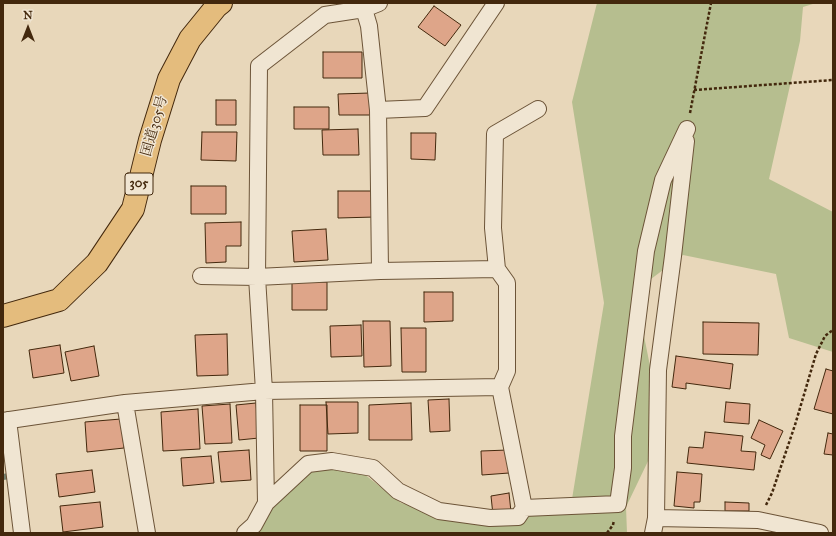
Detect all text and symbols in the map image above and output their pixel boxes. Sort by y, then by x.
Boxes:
north arrow [8,8,48,48]
text: N [23,9,33,22]
street label: 国道305号 [138,94,172,158]
road number: 305 [125,173,153,195]

